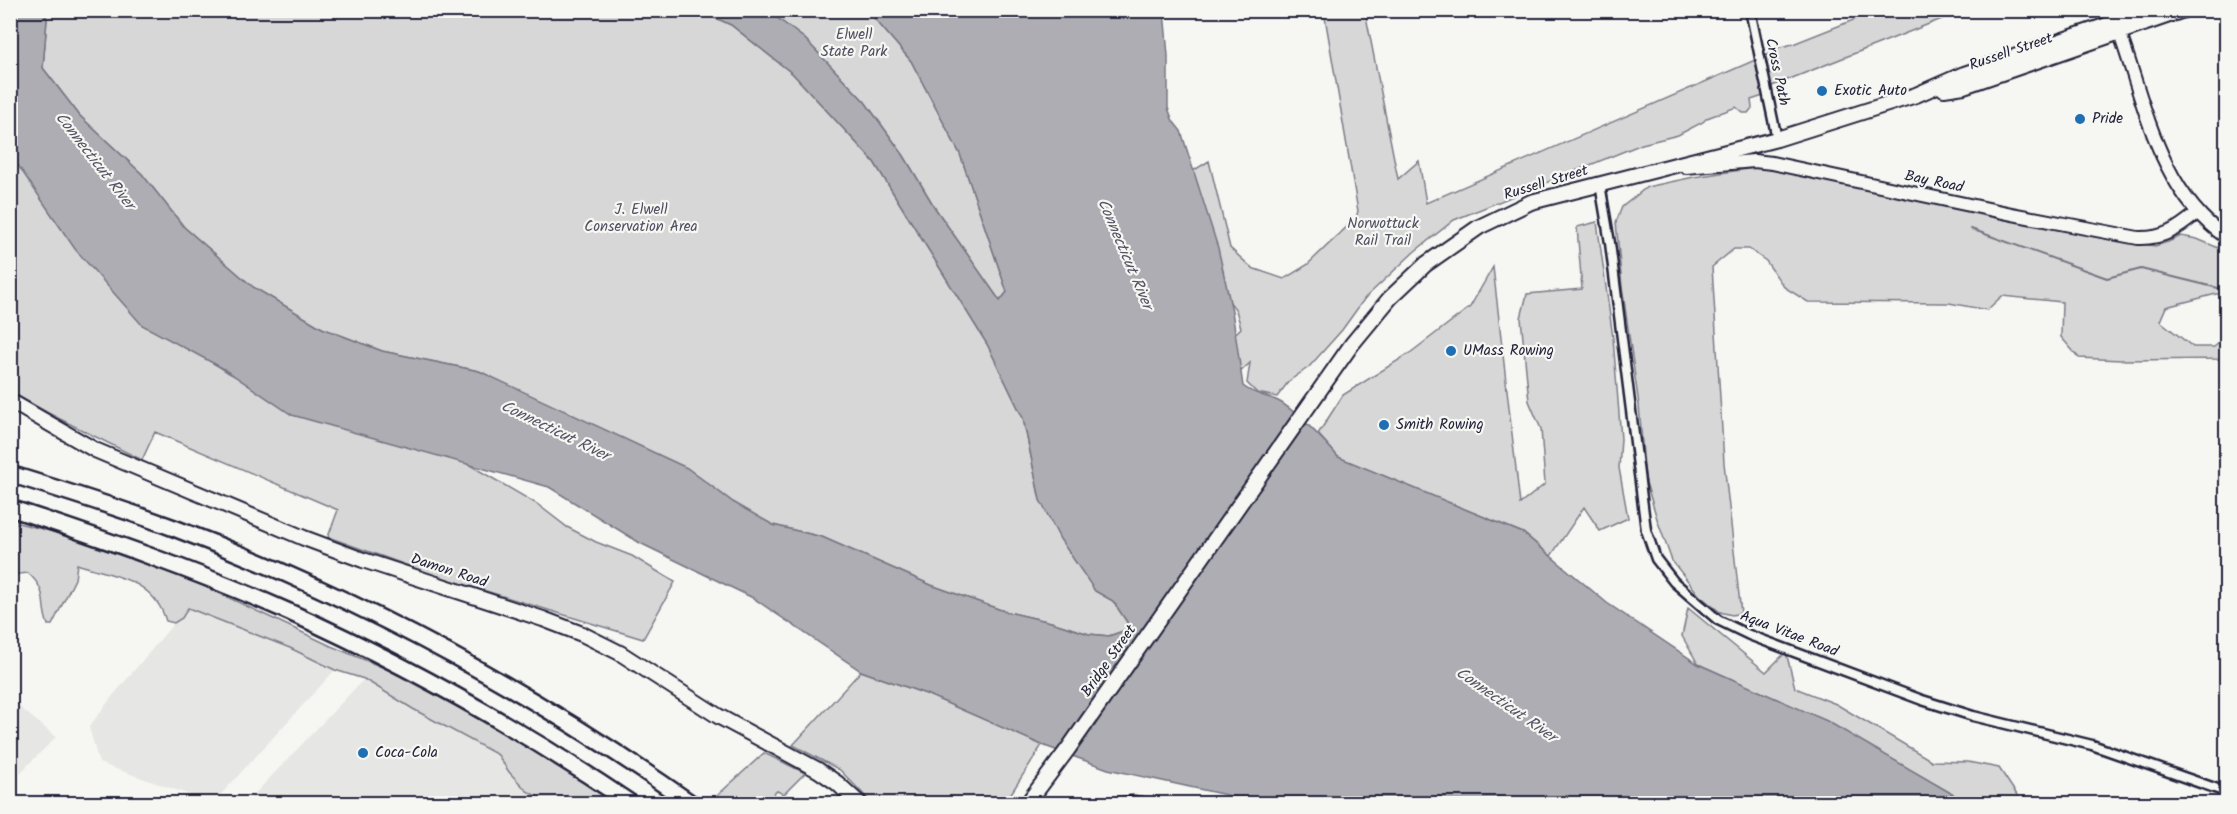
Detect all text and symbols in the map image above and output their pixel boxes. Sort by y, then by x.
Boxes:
park label: Elwell State Park [821,23,888,64]
street label: Russell Street [1966,26,2056,77]
street label: Cross Path [1758,36,1796,108]
place label: Exotic Auto [1834,79,1907,103]
marker: Exotic Auto [1815,84,1829,98]
water label: Connecticut River [49,107,143,218]
place label: Pride [2092,107,2123,131]
marker: Pride [2073,112,2087,126]
street label: Russell Street [1501,159,1591,207]
street label: Bay Road [1902,164,1966,200]
water label: Connecticut River [1090,195,1161,317]
park label: J. Elwell Conservation Area [584,198,698,239]
park label: Norwottuck Rail Trail [1347,212,1420,253]
place label: UMass Rowing [1463,339,1554,363]
marker: UMass Rowing [1444,344,1458,358]
water label: Connecticut River [496,394,617,470]
place label: Smith Rowing [1396,413,1484,437]
marker: Smith Rowing [1377,418,1391,432]
street label: Damon Road [407,547,491,595]
street label: Aqua Vitae Road [1736,604,1842,664]
street label: Bridge Street [1075,620,1143,702]
water label: Connecticut River [1450,661,1565,751]
place label: Coca-Cola [375,741,438,765]
marker: Coca-Cola [356,746,370,760]

